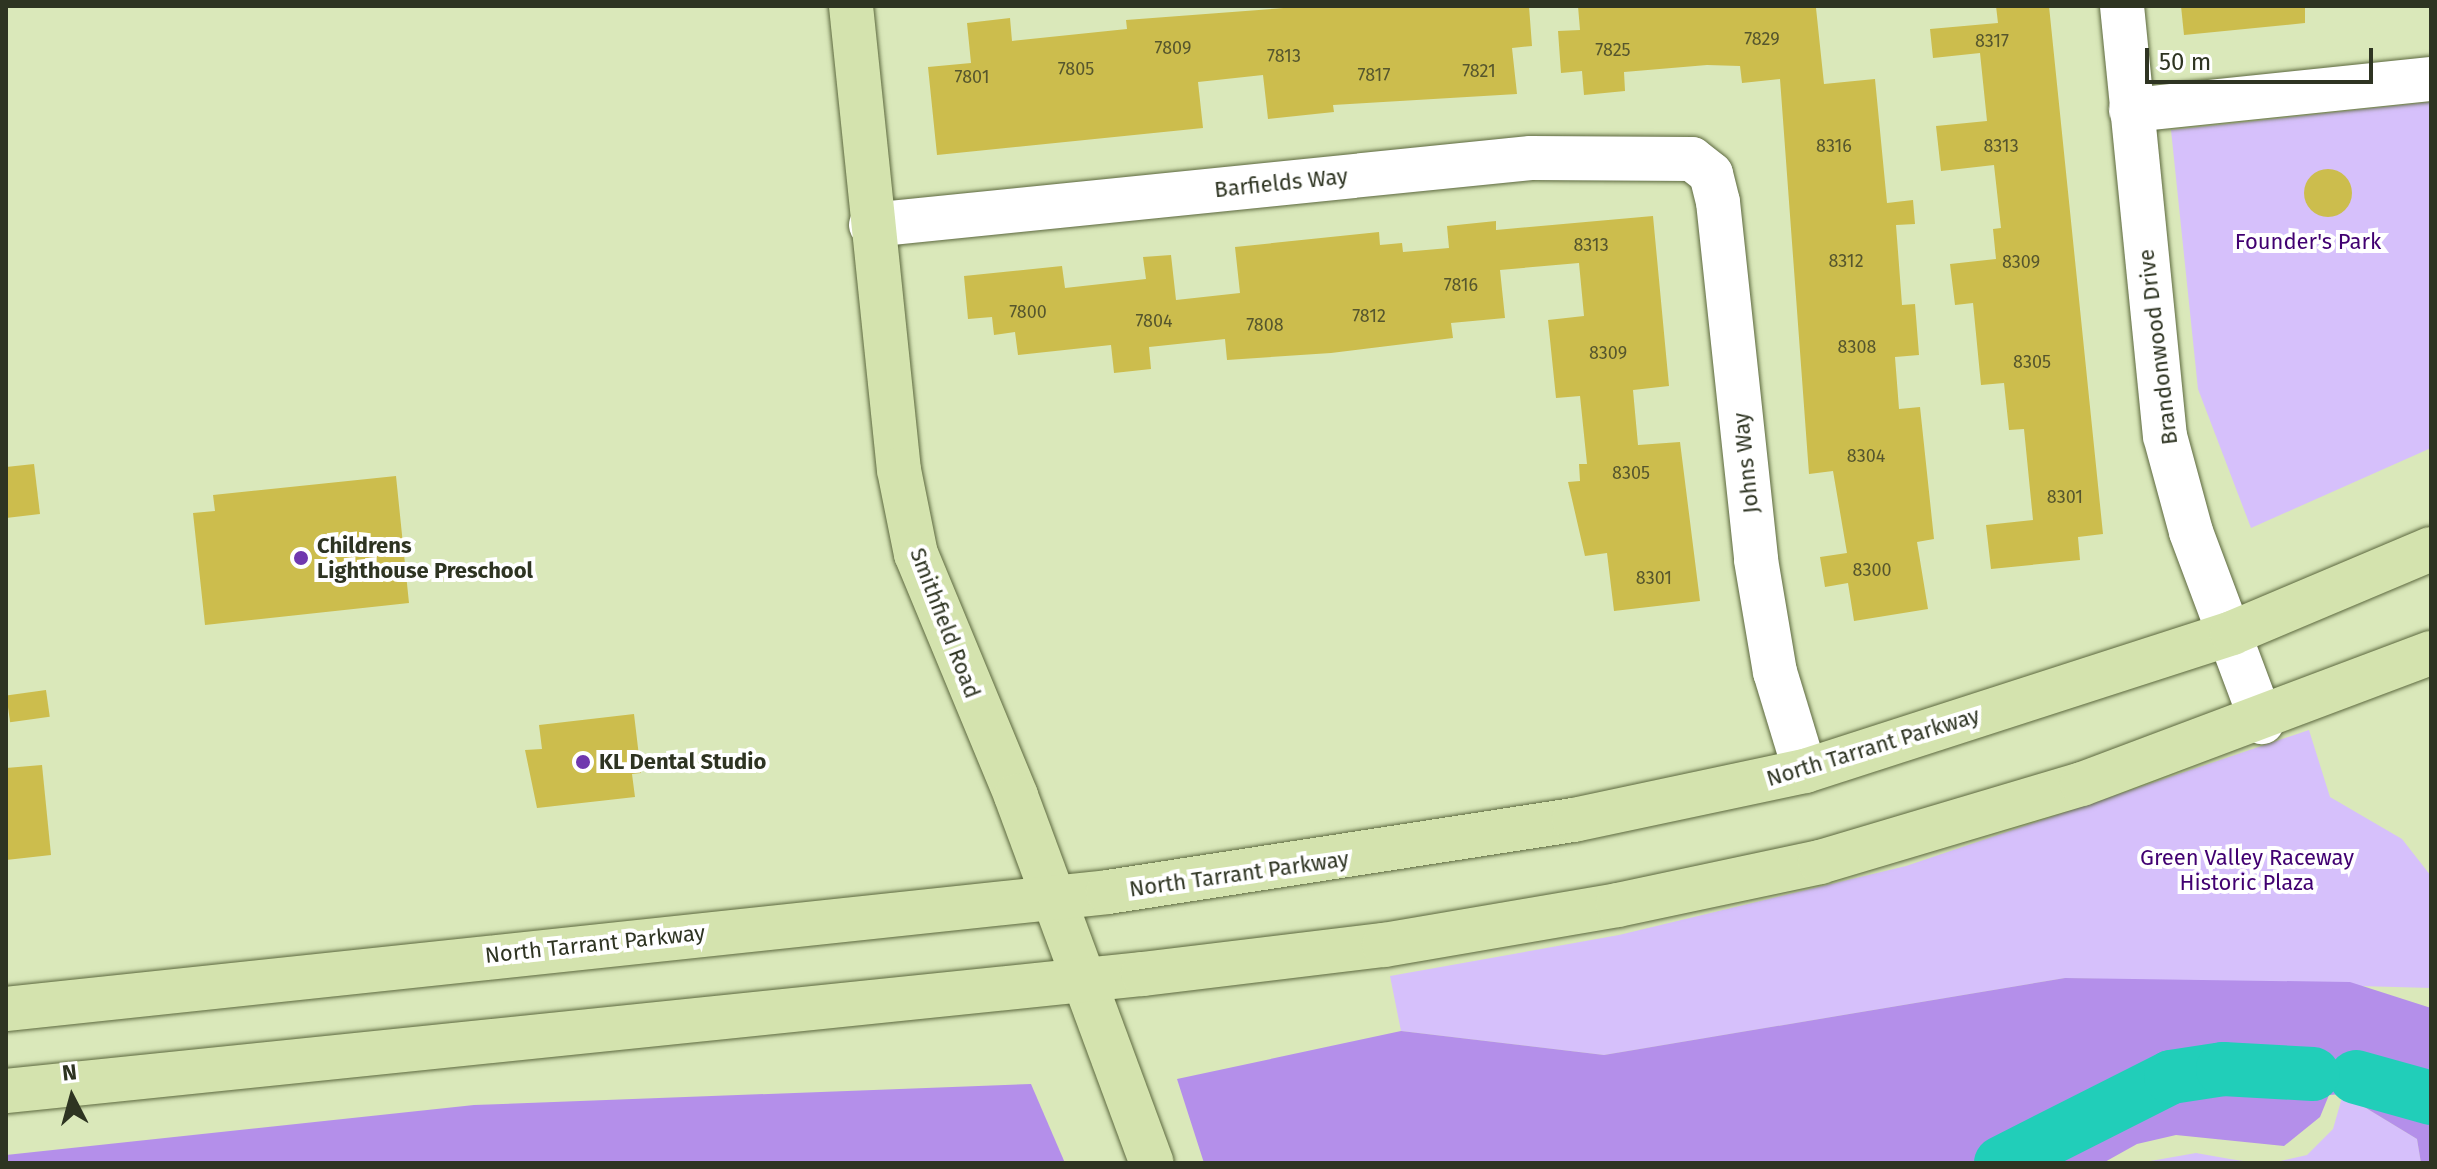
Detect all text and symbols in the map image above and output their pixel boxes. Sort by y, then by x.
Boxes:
house number: 7829 [1744,28,1780,50]
house number: 8317 [1975,30,2009,52]
scale bar [2149,32,2377,82]
house number: 7809 [1155,37,1191,59]
house number: 7825 [1595,39,1631,61]
house number: 7813 [1267,45,1301,67]
text: 50 m [2159,48,2211,76]
house number: 7805 [1058,58,1094,80]
house number: 7821 [1462,60,1496,82]
house number: 7817 [1358,64,1390,86]
house number: 7801 [955,66,989,88]
house number: 8316 [1816,135,1852,157]
house number: 8313 [1983,135,2019,157]
street label: Barfields Way [1213,163,1349,203]
park label: Founder's Park [2235,229,2381,255]
house number: 8313 [1573,234,1609,256]
street label: Brandonwood Drive [2133,248,2183,446]
house number: 8312 [1828,250,1864,272]
house number: 8309 [2002,251,2040,273]
house number: 7816 [1444,274,1478,296]
house number: 7800 [1009,301,1047,323]
house number: 7812 [1352,305,1386,327]
house number: 7804 [1135,310,1173,332]
house number: 7808 [1246,314,1284,336]
house number: 8308 [1838,336,1876,358]
house number: 8309 [1589,342,1627,364]
house number: 8305 [2013,351,2051,373]
street label: Johns Way [1728,411,1764,515]
house number: 8304 [1847,445,1885,467]
house number: 8305 [1612,462,1650,484]
house number: 8301 [2047,486,2083,508]
place label: Childrens Lighthouse Preschool [317,532,533,584]
street label: Smithfield Road [904,544,986,702]
marker: Childrens Lighthouse Preschool [292,549,310,567]
house number: 8300 [1853,559,1891,581]
house number: 8301 [1636,567,1672,589]
street label: North Tarrant Parkway [1763,702,1983,792]
place label: KL Dental Studio [599,749,766,775]
marker: KL Dental Studio [574,753,592,771]
park label: Green Valley Raceway Historic Plaza [2140,844,2354,896]
street label: North Tarrant Parkway [1128,846,1350,902]
street label: North Tarrant Parkway [484,919,706,969]
north arrow [32,1057,112,1137]
text: N [61,1058,78,1087]

